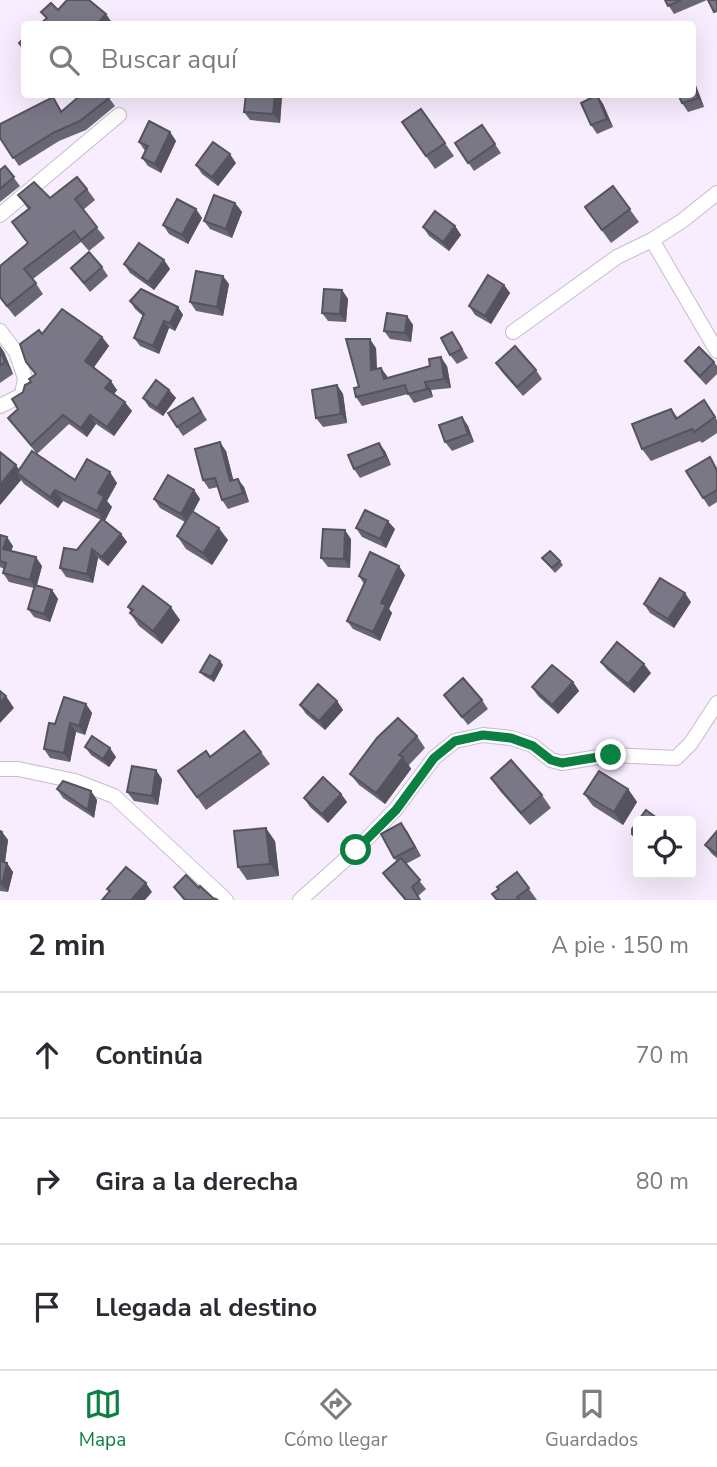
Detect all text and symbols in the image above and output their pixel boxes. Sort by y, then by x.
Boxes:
search box [21,21,696,98]
icon: search [45,41,83,79]
text: Buscar aquí [101,42,237,77]
route end [595,739,626,770]
map controls [633,816,696,879]
button: locate [633,816,696,879]
route start [340,834,371,865]
text: 2 min [28,925,106,966]
text: A pie · 150 m [551,930,689,961]
icon: ahead [28,1036,66,1074]
text: Continúa [95,1038,203,1073]
text: 70 m [636,1040,689,1071]
icon: right [28,1162,66,1200]
text: Gira a la derecha [95,1164,298,1199]
text: 80 m [636,1166,689,1197]
icon: arrive [28,1288,66,1326]
text: Llegada al destino [95,1290,317,1325]
tab: Mapa [79,1385,126,1453]
tab: Cómo llegar [284,1385,387,1453]
tab: Guardados [545,1385,638,1453]

